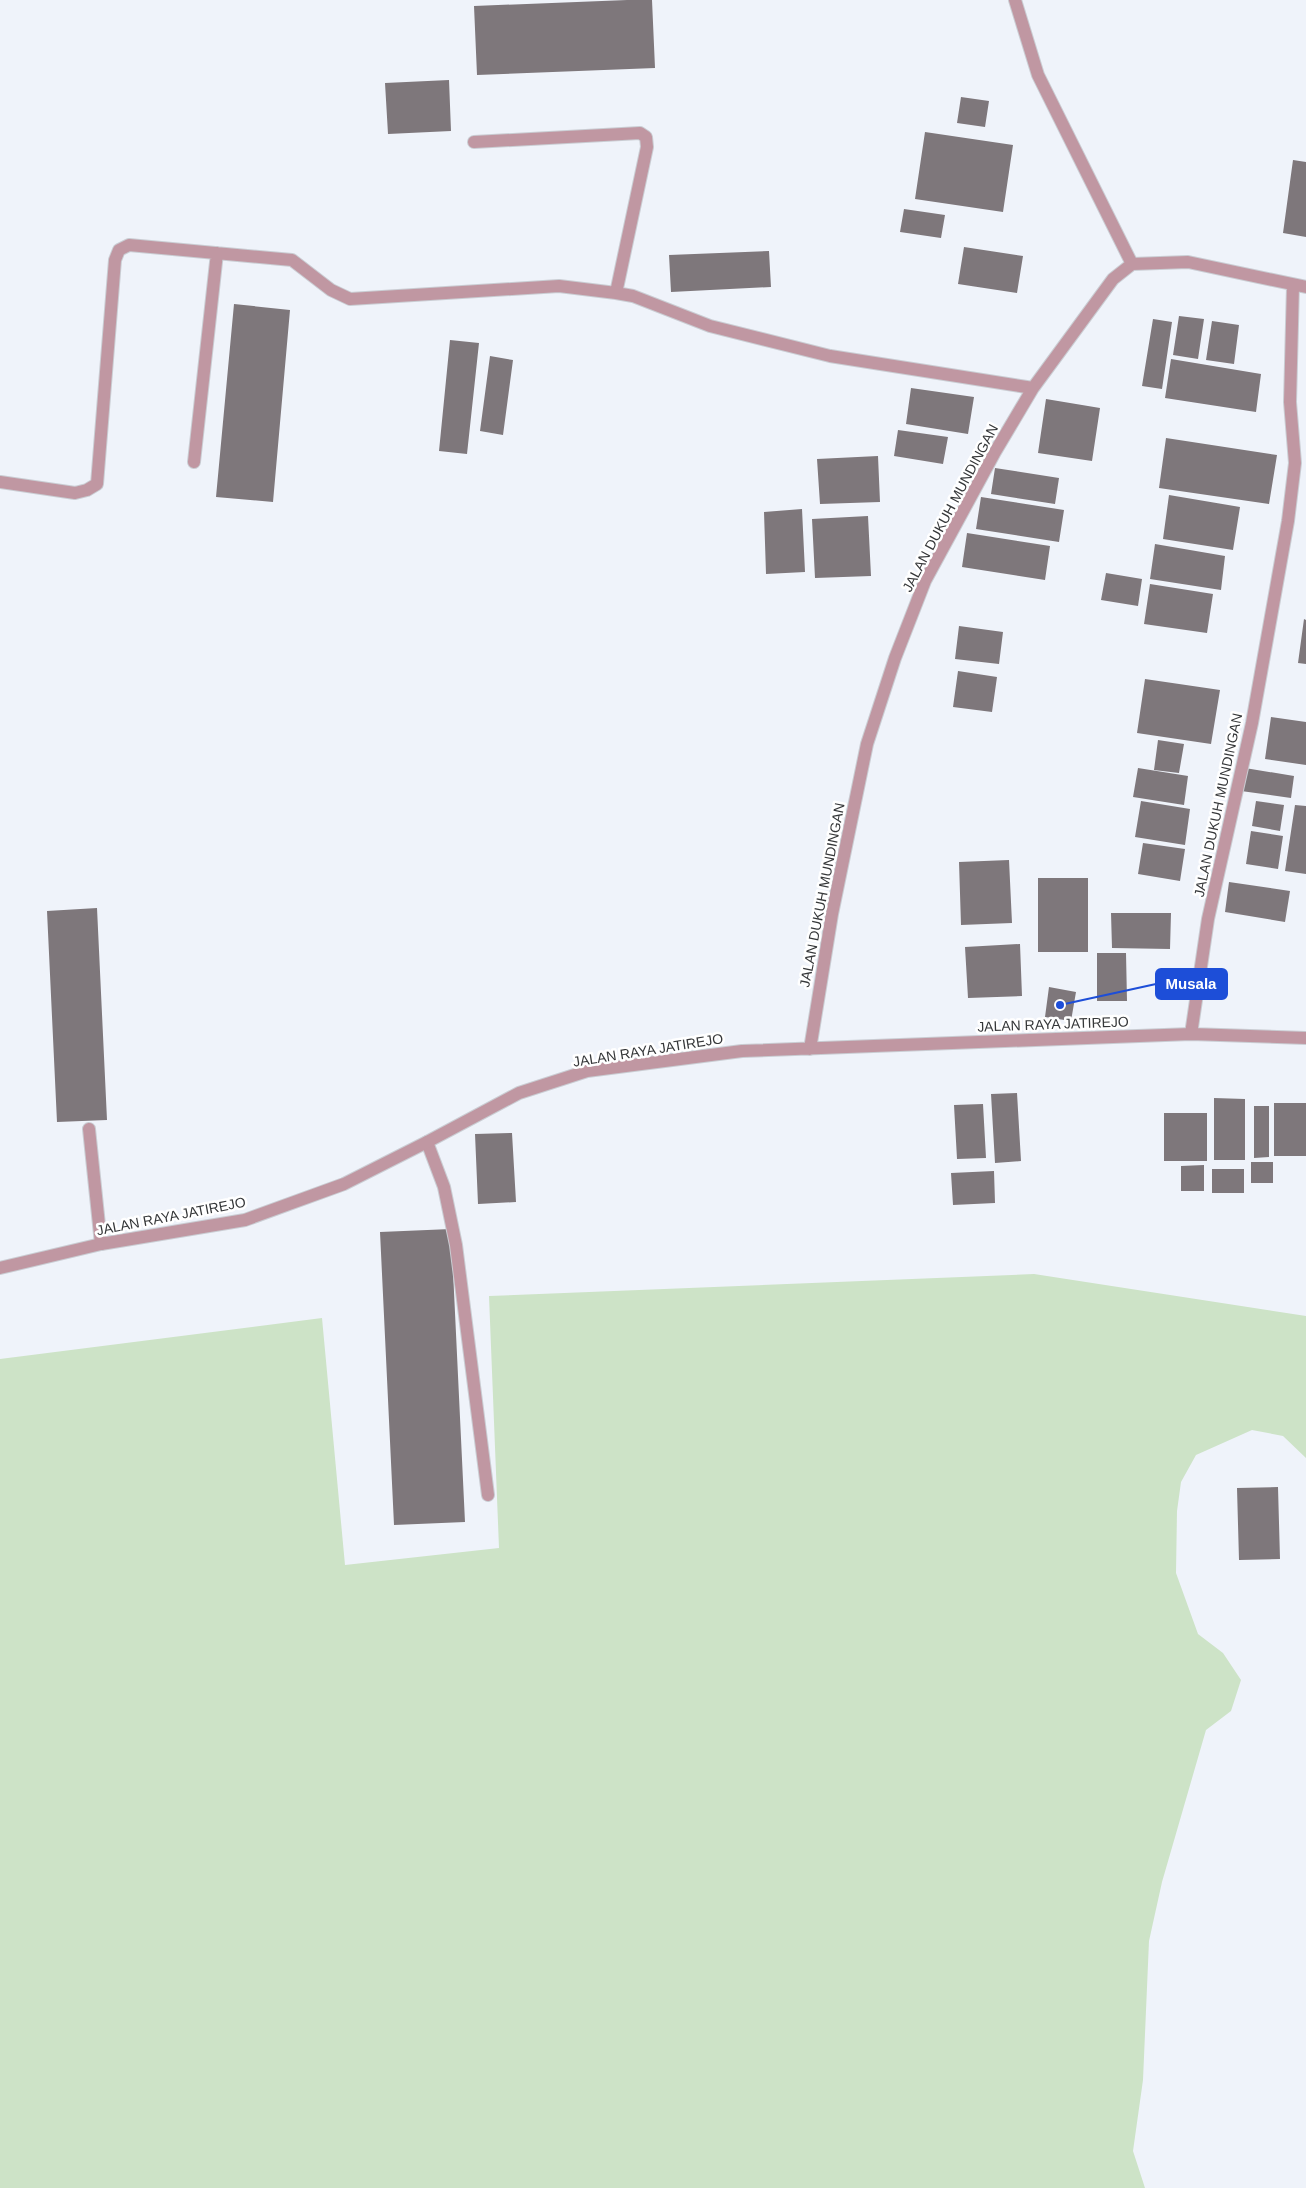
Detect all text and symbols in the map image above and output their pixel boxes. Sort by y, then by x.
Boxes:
street label: JALAN DUKUH MUNDINGAN [899,421,1001,595]
street label: JALAN DUKUH MUNDINGAN [1191,712,1245,898]
street label: JALAN DUKUH MUNDINGAN [796,801,848,989]
callout: Musala [1156,969,1227,999]
text: Musala [1166,975,1217,992]
street label: JALAN RAYA JATIREJO [977,1013,1129,1035]
street label: JALAN RAYA JATIREJO [572,1030,724,1070]
street label: JALAN RAYA JATIREJO [95,1194,247,1238]

